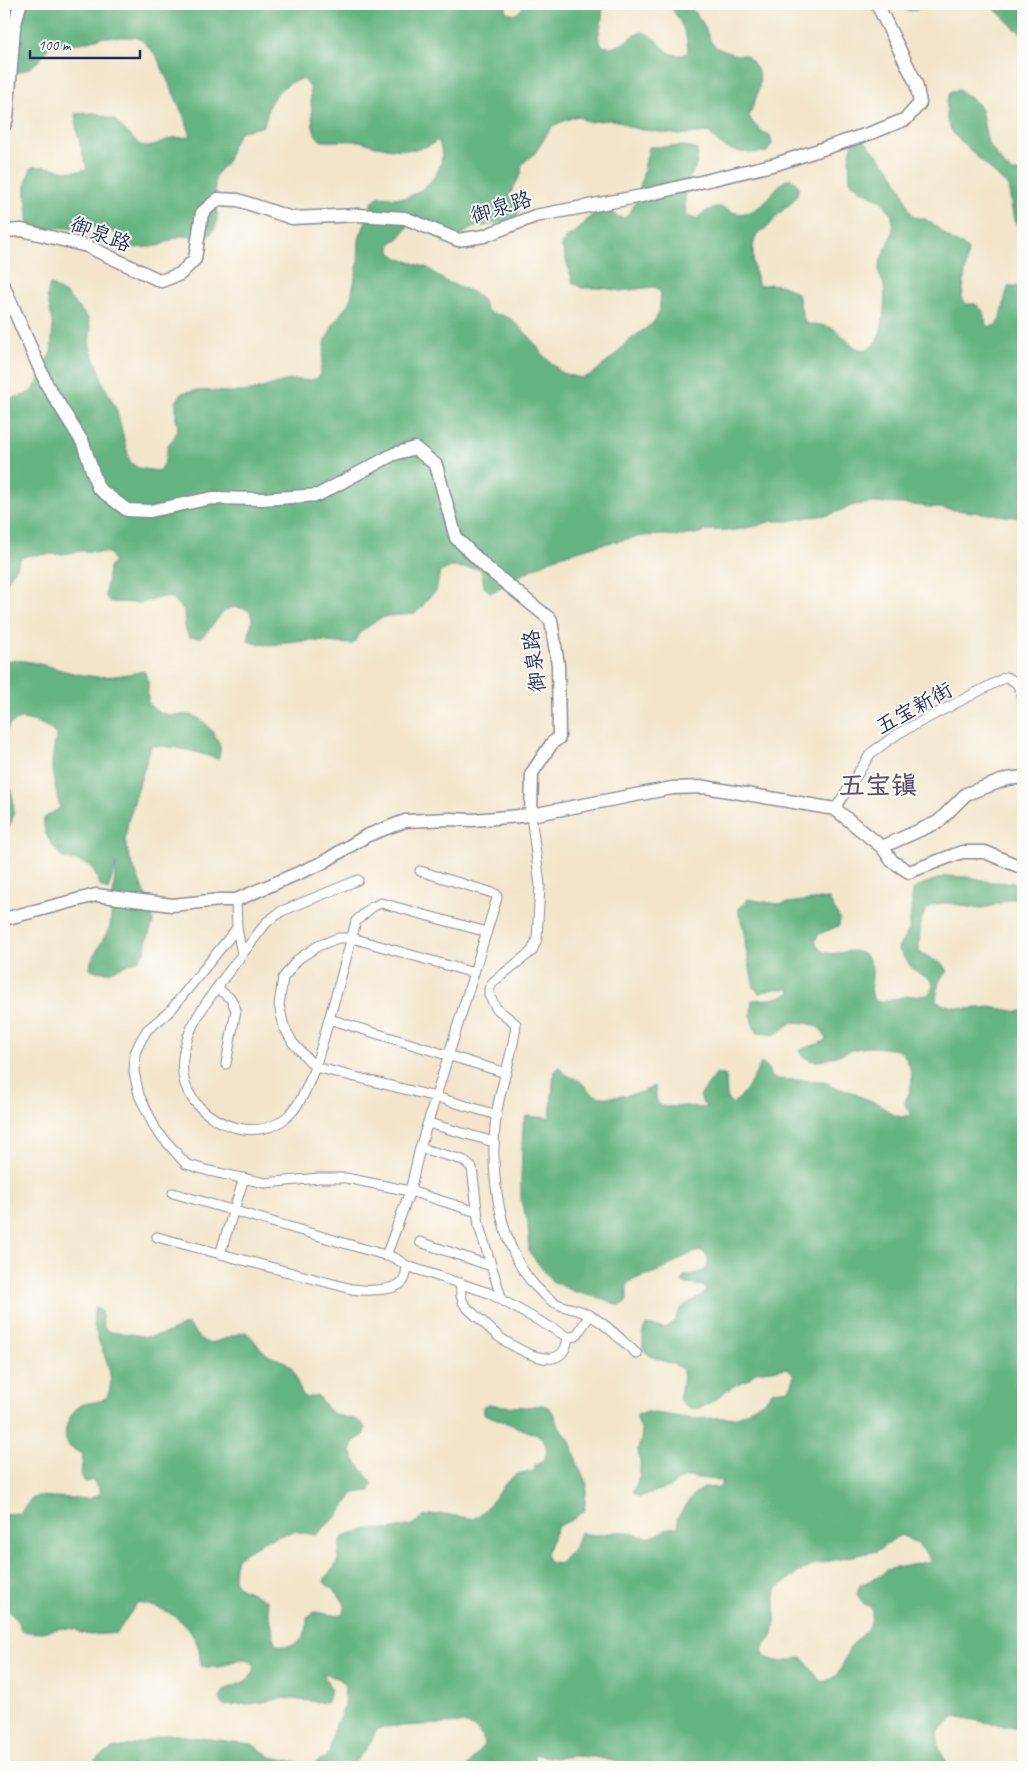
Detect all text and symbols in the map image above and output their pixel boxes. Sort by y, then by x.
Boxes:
scale bar [30,28,140,60]
text: 100 m [38,36,72,55]
street label: 御泉路 [467,185,535,229]
street label: 御泉路 [67,211,135,257]
street label: 御泉路 [517,628,551,694]
street label: 五宝新街 [871,676,957,740]
district label: 五宝镇 [839,769,917,802]

